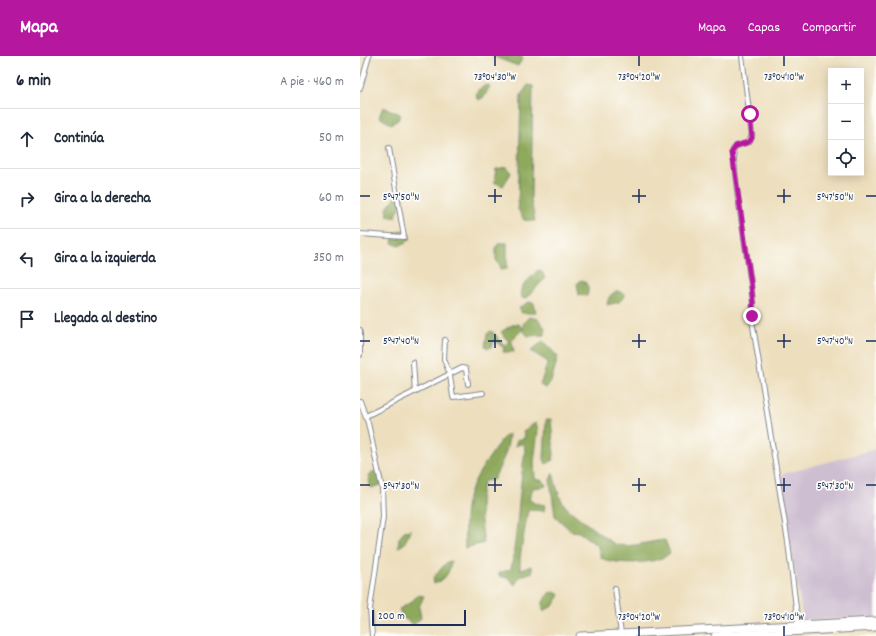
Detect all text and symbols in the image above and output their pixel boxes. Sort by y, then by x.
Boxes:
text: Mapa [20,15,58,42]
text: Mapa [698,18,726,38]
text: Capas [748,18,780,38]
text: Compartir [802,18,856,38]
map controls [828,68,864,176]
button: + [828,68,864,104]
text: 6 min [16,70,51,94]
text: 73°04'30"W [474,71,516,85]
text: 73°04'20"W [618,71,660,85]
text: 73°04'10"W [764,71,804,85]
text: A pie · 460 m [280,73,344,92]
button: − [828,104,864,140]
route start [741,105,759,123]
icon: ahead [16,128,38,150]
text: Continúa [54,128,104,150]
text: 50 m [319,129,344,148]
button: locate [828,140,864,176]
icon: right [16,188,38,210]
text: Gira a la derecha [54,188,151,210]
text: 60 m [319,189,344,208]
text: 5°47'50"N [383,191,419,205]
text: 5°47'50"N [817,191,853,205]
icon: left [16,248,38,270]
text: Gira a la izquierda [54,248,155,270]
text: 350 m [313,249,344,268]
route end [743,307,761,325]
icon: arrive [16,308,38,330]
text: Llegada al destino [54,308,157,330]
text: 5°47'40"N [383,335,419,349]
text: 5°47'40"N [817,335,853,349]
text: 5°47'30"N [383,480,419,494]
text: 5°47'30"N [817,480,853,494]
scale bar [372,608,466,627]
text: 200 m [378,609,405,625]
text: 73°04'20"W [618,611,660,625]
text: 73°04'10"W [764,611,804,625]

